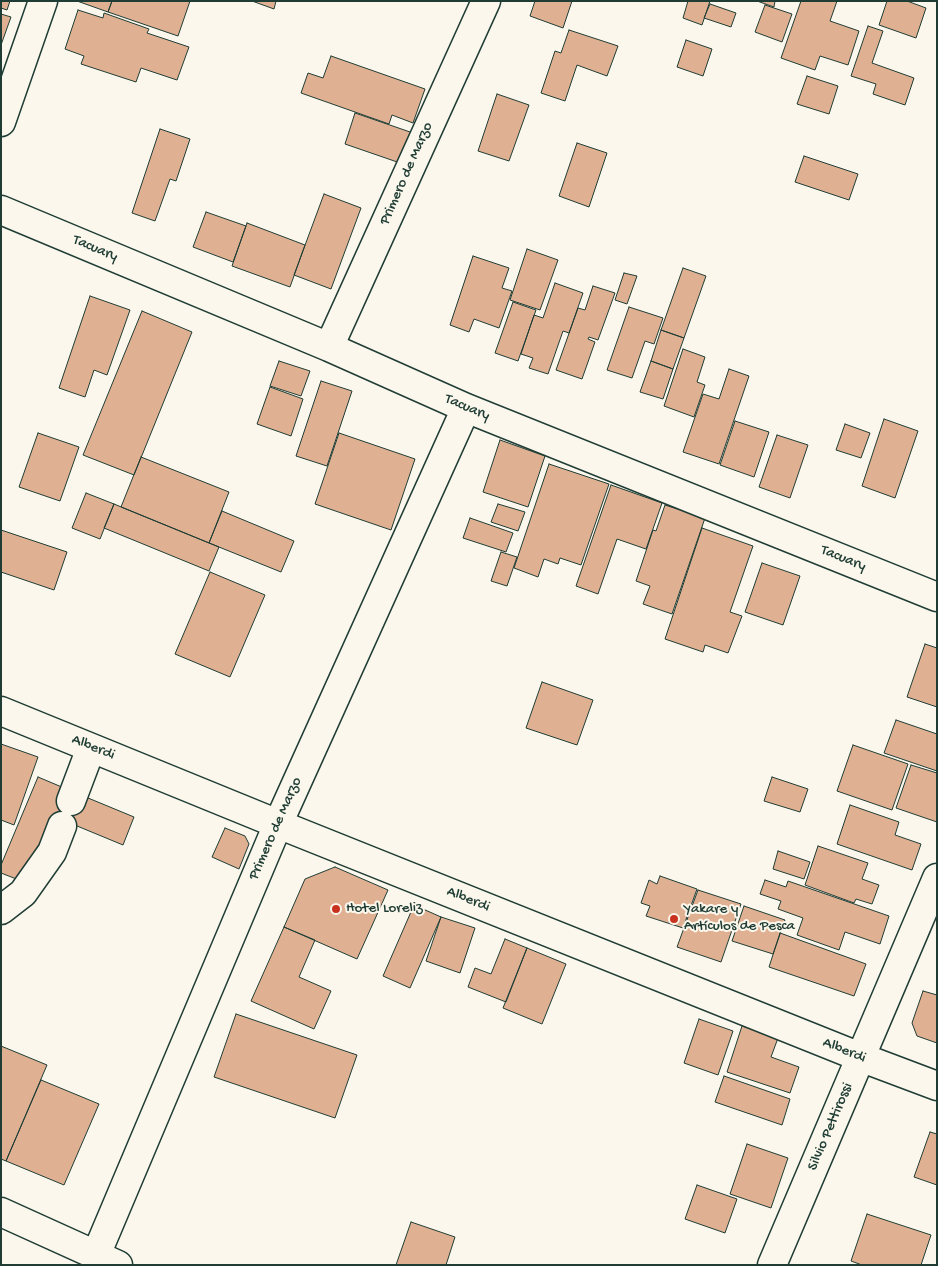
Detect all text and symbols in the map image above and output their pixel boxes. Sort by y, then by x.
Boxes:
street label: Primero de Marzo [376,120,438,228]
street label: Tacuary [70,231,120,267]
street label: Tacuary [442,390,492,426]
street label: Tacuary [818,542,868,576]
street label: Alberdi [69,731,117,765]
street label: Primero de Marzo [245,775,307,883]
street label: Alberdi [444,883,492,917]
place label: Hotel Loreliz [346,900,423,918]
place label: Yakare y Artículos de Pesca [684,901,795,936]
marker: Hotel Loreliz [330,903,342,915]
marker: Yakare y Artículos de Pesca [668,913,680,925]
street label: Alberdi [820,1034,868,1068]
street label: Silvio Pettirossi [804,1080,858,1174]

